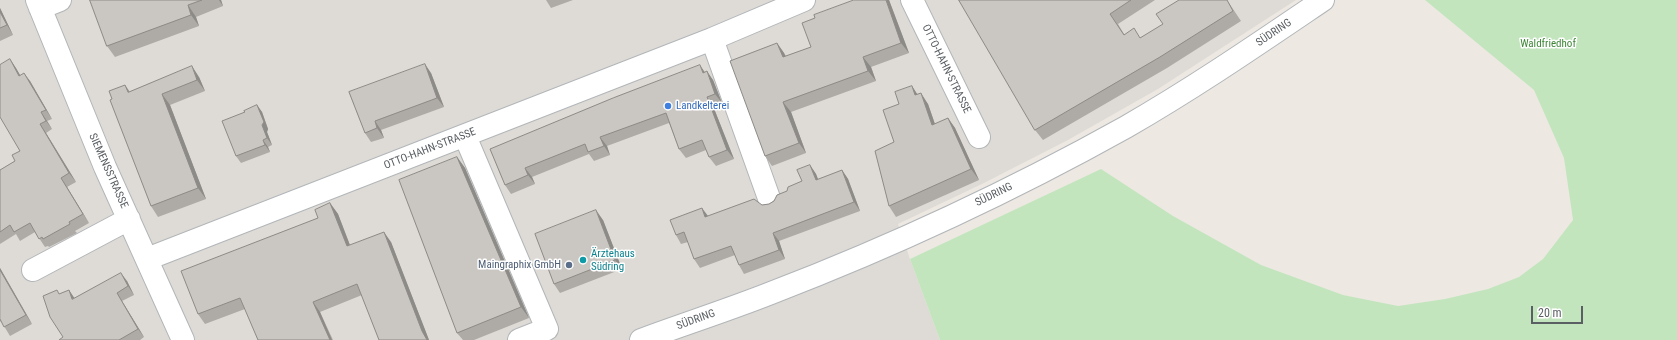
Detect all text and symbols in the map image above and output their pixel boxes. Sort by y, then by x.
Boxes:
street label: SÜDRING [1254,16,1294,50]
street label: OTTO-HAHN-STRASSE [919,22,973,116]
park label: Waldfriedhof [1520,37,1576,51]
place label: Landkelterei [676,99,729,113]
marker: Landkelterei [663,101,673,111]
street label: OTTO-HAHN-STRASSE [382,125,478,173]
street label: SIEMENSSTRASSE [86,131,130,211]
street label: SÜDRING [973,180,1015,210]
place label: Ärztehaus Südring [591,247,635,273]
marker: Ärztehaus Südring [578,255,588,265]
place label: Maingraphix GmbH [478,258,561,272]
marker: Maingraphix GmbH [564,260,574,270]
scale bar [1533,298,1585,324]
text: 20 m [1538,306,1562,320]
street label: SÜDRING [675,307,717,333]

